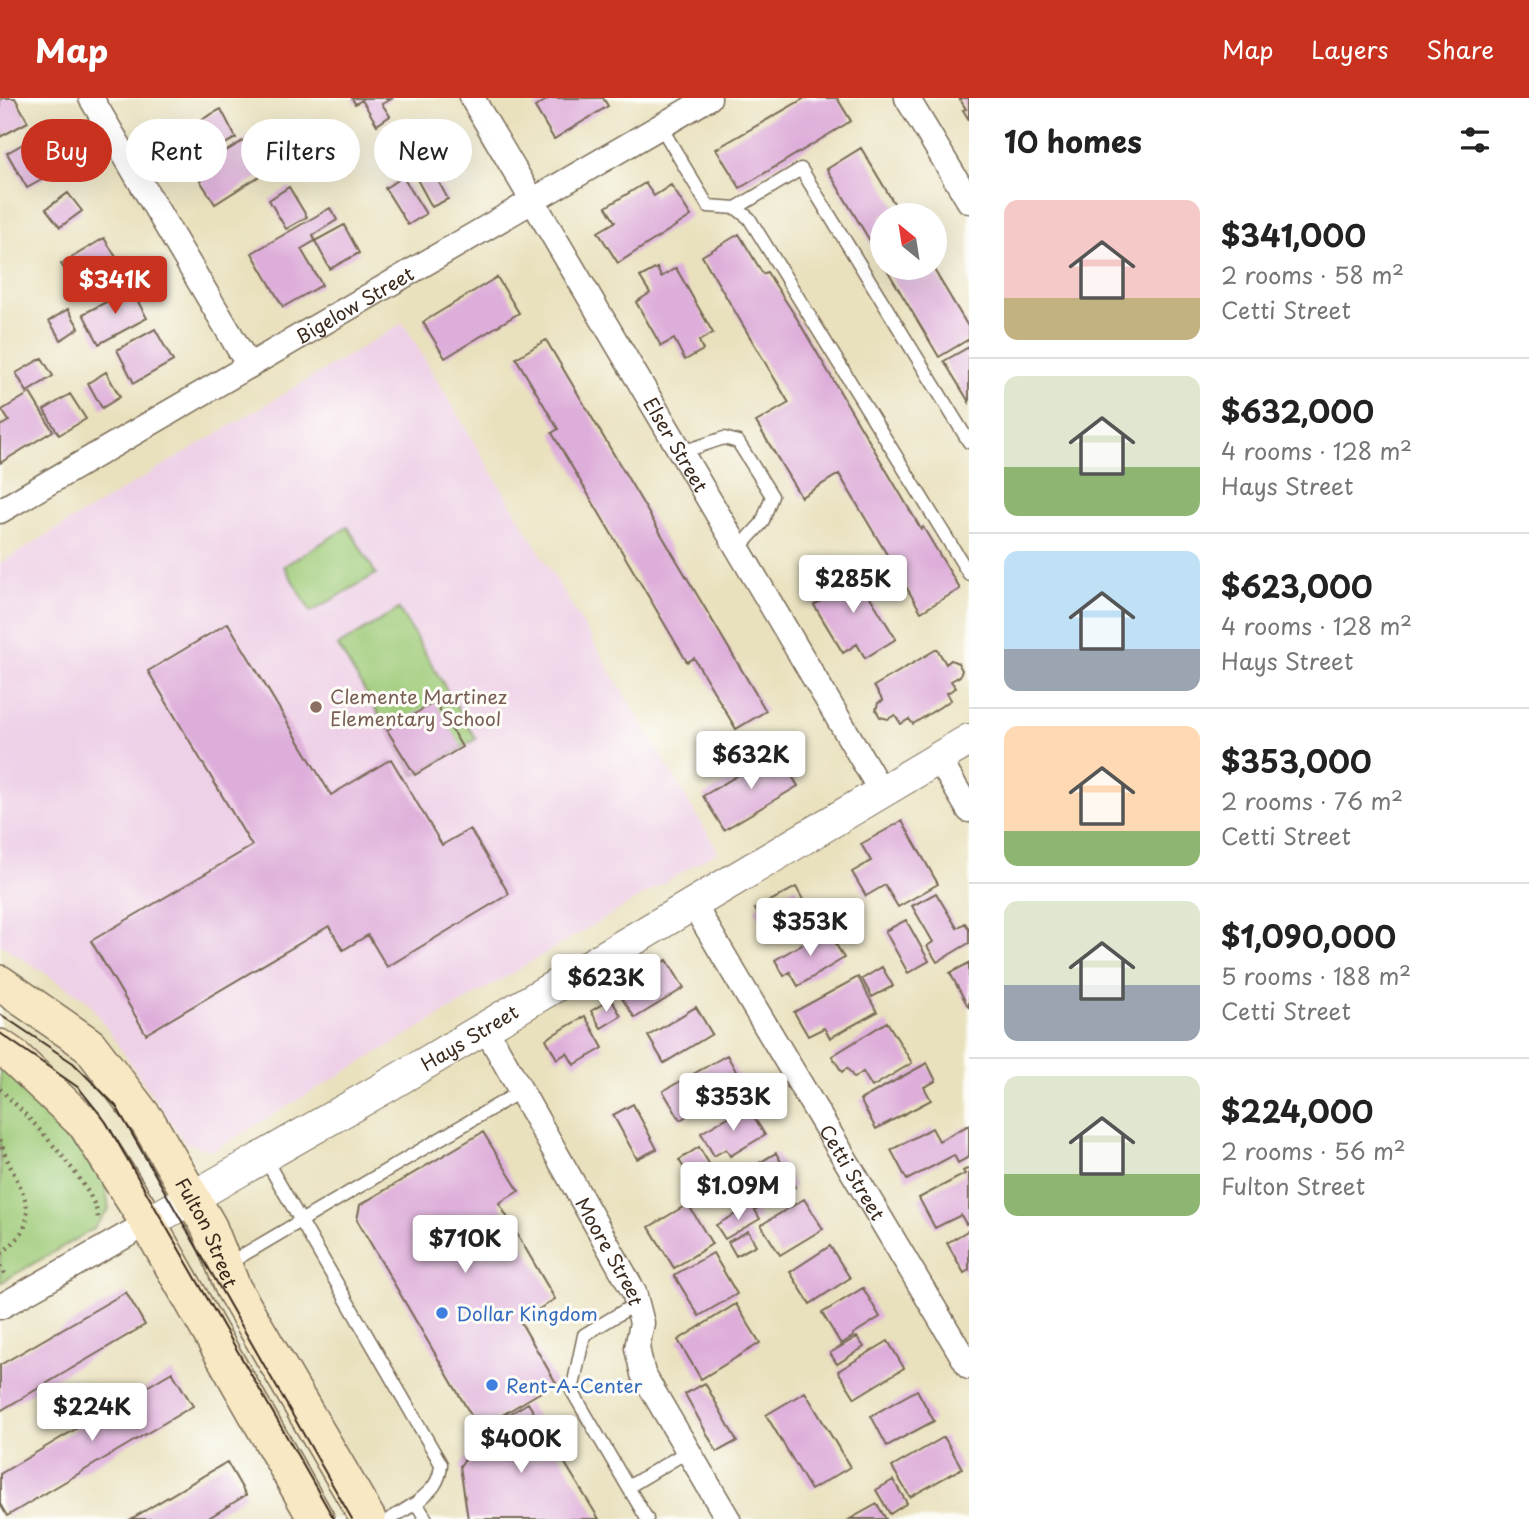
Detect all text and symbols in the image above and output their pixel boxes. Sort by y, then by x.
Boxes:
text: Map [35,24,108,74]
text: Map [1222,31,1273,67]
text: Layers [1311,31,1388,67]
text: Share [1426,31,1494,67]
text: 10 homes [1004,118,1142,163]
chip: Buy [21,119,112,182]
chip: Rent [126,119,227,182]
chip: Filters [241,119,360,182]
chip: New [374,119,472,182]
icon: filters [1456,121,1494,159]
north arrow [870,203,947,280]
map controls [870,203,947,280]
text: $341,000 [1221,212,1366,257]
icon: home [1060,228,1144,312]
pin: $341K [66,256,164,316]
text: 2 rooms · 58 m² [1221,257,1404,292]
street label: Bigelow Street [290,259,419,350]
text: $341K [79,261,151,296]
text: Cetti Street [1221,292,1351,327]
text: $632,000 [1221,388,1374,433]
street label: Elser Street [637,391,715,497]
icon: home [1060,404,1144,488]
text: 4 rooms · 128 m² [1221,433,1412,468]
text: Hays Street [1221,468,1353,503]
pin: $285K [804,556,902,615]
text: $285K [815,560,891,595]
text: $623,000 [1221,563,1373,608]
icon: home [1060,579,1144,663]
text: 4 rooms · 128 m² [1221,608,1412,643]
text: Hays Street [1221,643,1353,678]
place label: Clemente Martinez Elementary School [330,682,507,732]
marker: Clemente Martinez Elementary School [308,699,324,715]
pin: $632K [702,732,800,791]
text: $632K [712,736,790,771]
text: $353,000 [1221,738,1372,783]
icon: home [1060,754,1144,838]
text: 2 rooms · 76 m² [1221,783,1403,818]
text: Cetti Street [1221,818,1351,853]
pin: $353K [761,898,859,958]
text: $353K [772,903,848,938]
text: $1,090,000 [1221,913,1396,958]
icon: home [1060,929,1144,1013]
pin: $623K [557,954,655,1014]
text: 5 rooms · 188 m² [1221,958,1411,993]
text: $623K [567,959,645,994]
text: Cetti Street [1221,993,1351,1028]
street label: Hays Street [415,997,523,1077]
pin: $353K [684,1074,782,1133]
text: $353K [695,1078,771,1113]
text: $224,000 [1221,1088,1373,1133]
icon: home [1060,1104,1144,1188]
street label: Cetti Street [813,1119,892,1226]
text: 2 rooms · 56 m² [1221,1133,1406,1168]
pin: $1.09M [681,1162,795,1222]
text: $1.09M [696,1167,780,1202]
text: Fulton Street [1221,1168,1365,1203]
street label: Fulton Street [169,1172,245,1292]
street label: Moore Street [569,1192,651,1309]
pin: $710K [416,1216,514,1275]
text: $710K [429,1220,501,1255]
place label: Dollar Kingdom [456,1299,598,1327]
marker: Dollar Kingdom [434,1305,450,1321]
place label: Rent-A-Center [506,1371,643,1399]
marker: Rent-A-Center [484,1377,500,1393]
pin: $224K [43,1384,141,1443]
text: $224K [53,1388,131,1423]
pin: $400K [472,1416,570,1475]
text: $400K [480,1420,562,1455]

